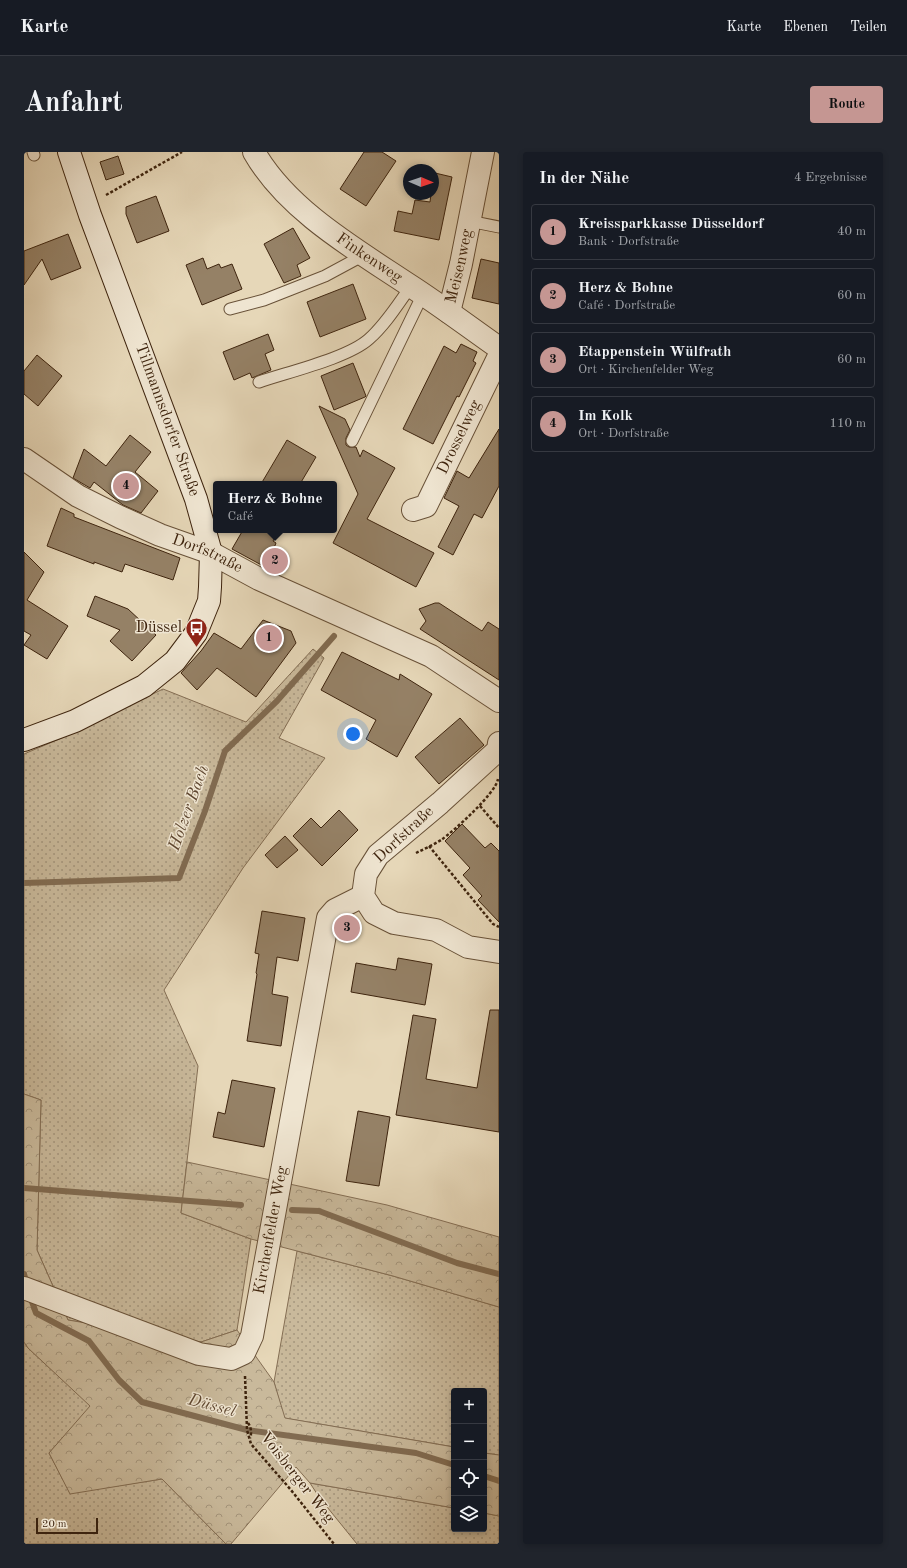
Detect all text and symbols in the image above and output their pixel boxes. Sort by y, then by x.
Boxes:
text: Karte [20,18,68,37]
text: Karte [727,20,761,34]
text: Ebenen [783,20,828,34]
text: Teilen [850,20,887,34]
button: Route [810,86,883,123]
text: Anfahrt [24,90,123,118]
north arrow [403,164,439,200]
text: In der Nähe [539,170,629,187]
text: 4 Ergebnisse [794,171,867,184]
text: Kreissparkkasse Düsseldorf [578,217,763,232]
text: 1 [549,225,557,238]
text: 40 m [837,225,866,238]
street label: Meisenweg [443,227,476,305]
street label: Finkenweg [333,231,405,286]
text: Bank · Dorfstraße [578,235,679,248]
text: Herz & Bohne [578,281,673,296]
text: 2 [549,289,557,302]
text: 60 m [837,289,866,302]
text: Café · Dorfstraße [578,299,675,312]
street label: Tillmannsdorfer Straße [132,341,202,499]
text: Etappenstein Wülfrath [578,345,731,360]
text: 3 [549,353,557,366]
text: 60 m [837,353,866,366]
text: Ort · Kirchenfelder Weg [578,363,713,376]
street label: Drosselweg [435,397,484,477]
text: Im Kolk [578,409,633,424]
text: 4 [549,417,557,430]
text: 110 m [829,417,866,430]
text: Ort · Dorfstraße [578,427,669,440]
pin: 4 [113,471,139,501]
popup [213,481,337,533]
text: Herz & Bohne [227,492,323,507]
text: Café [227,510,253,523]
street label: Dorfstraße [170,532,245,576]
pin: 2 [262,546,288,576]
bus stop icon: Düssel [184,615,210,648]
place label: Düssel [135,620,182,636]
pin: 1 [256,623,282,653]
your location [343,724,363,744]
water label: Holzer Bach [165,763,212,854]
street label: Dorfstraße [371,804,437,866]
pin: 3 [334,913,360,943]
street label: Kirchenfelder Weg [252,1164,291,1296]
map controls [451,1388,487,1532]
button: + [451,1388,487,1424]
water label: Düssel [185,1391,238,1421]
button: − [451,1424,487,1460]
street label: Voisberger Weg [257,1429,338,1527]
button: locate [451,1460,487,1496]
button: layers [451,1496,487,1532]
scale bar [36,1516,98,1535]
text: 20 m [42,1519,67,1530]

